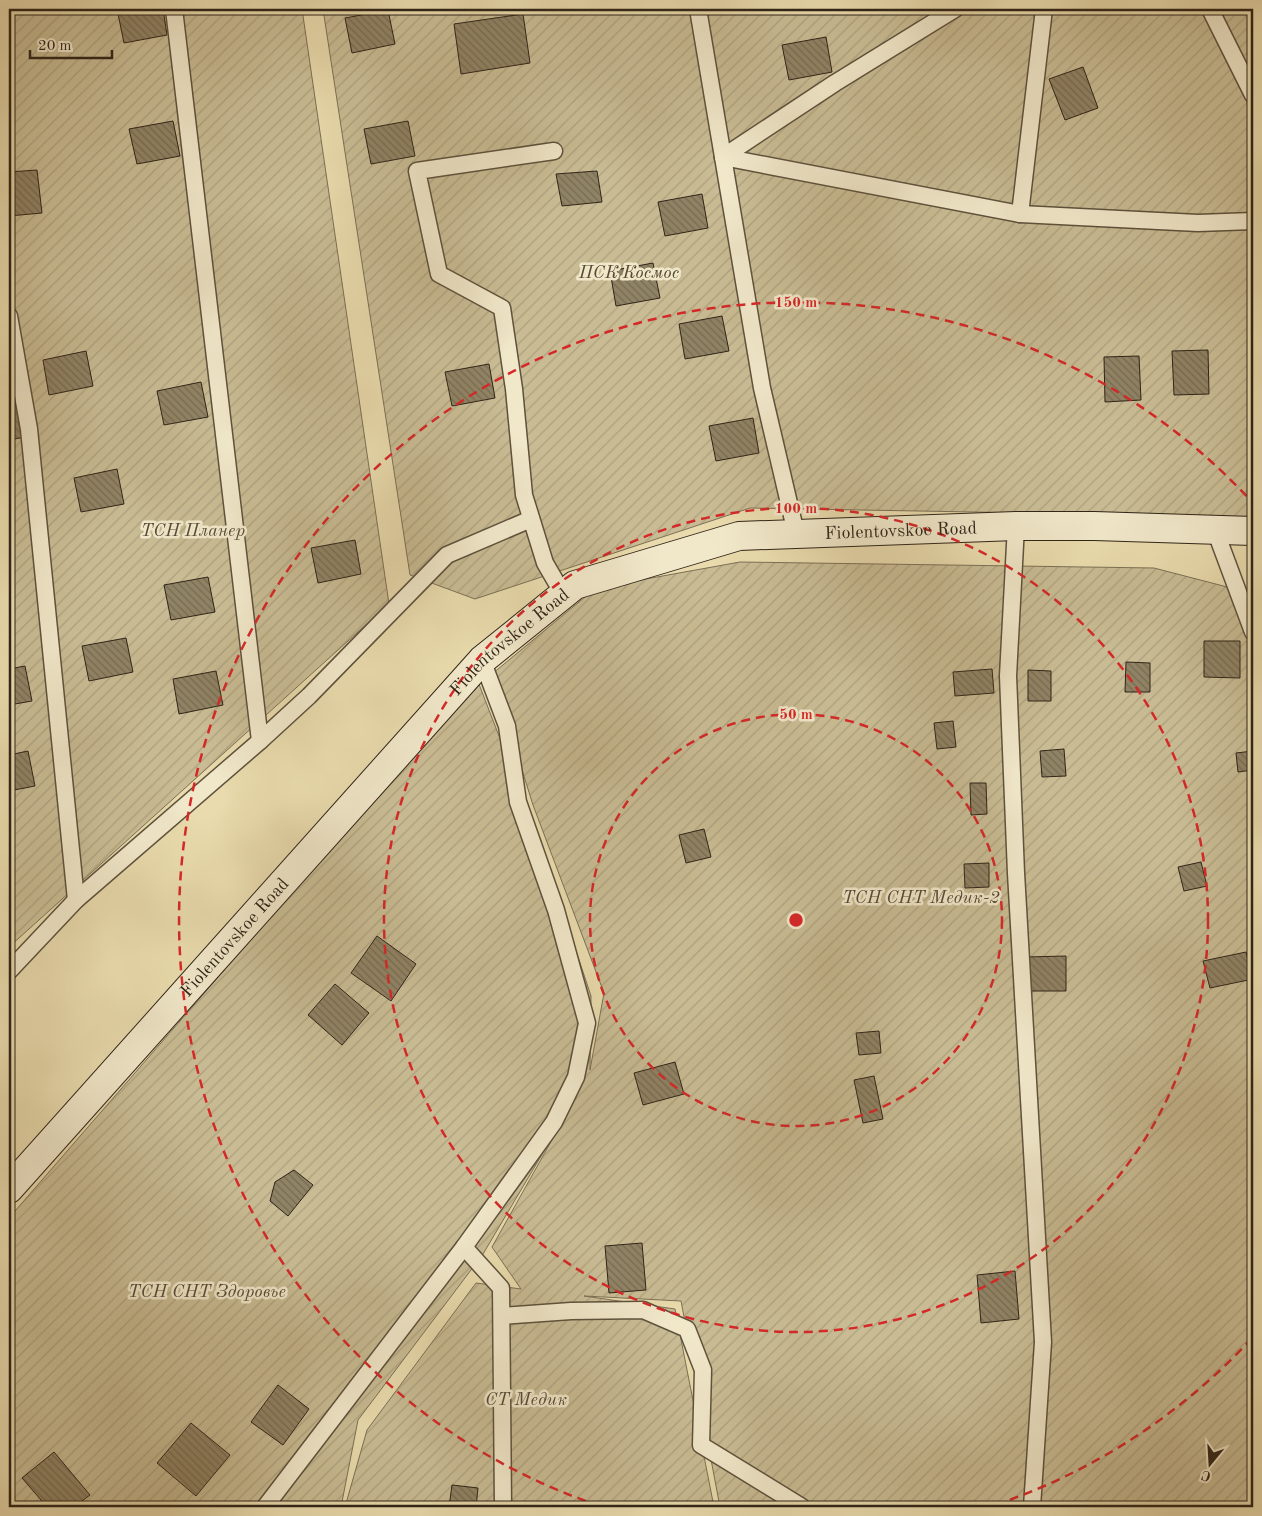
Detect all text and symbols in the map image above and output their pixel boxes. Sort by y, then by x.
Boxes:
scale bar [30,28,112,60]
text: 20 m [38,39,72,54]
park label: ПСК Космос [578,264,679,282]
text: 150 m [775,296,817,311]
text: 100 m [775,502,817,517]
street label: Fiolentovskoe Road [824,519,977,543]
park label: ТСН Планер [141,522,245,540]
street label: Fiolentovskoe Road [447,586,573,699]
text: 50 m [779,708,813,723]
street label: Fiolentovskoe Road [177,875,293,1001]
park label: ТСН СНТ Медик-2 [842,889,1000,907]
centre of rings [787,911,805,929]
park label: ТСН СНТ Здоровье [128,1283,286,1301]
park label: СТ Медик [485,1391,567,1409]
north arrow [1184,1438,1234,1488]
text: С [1200,1467,1213,1483]

